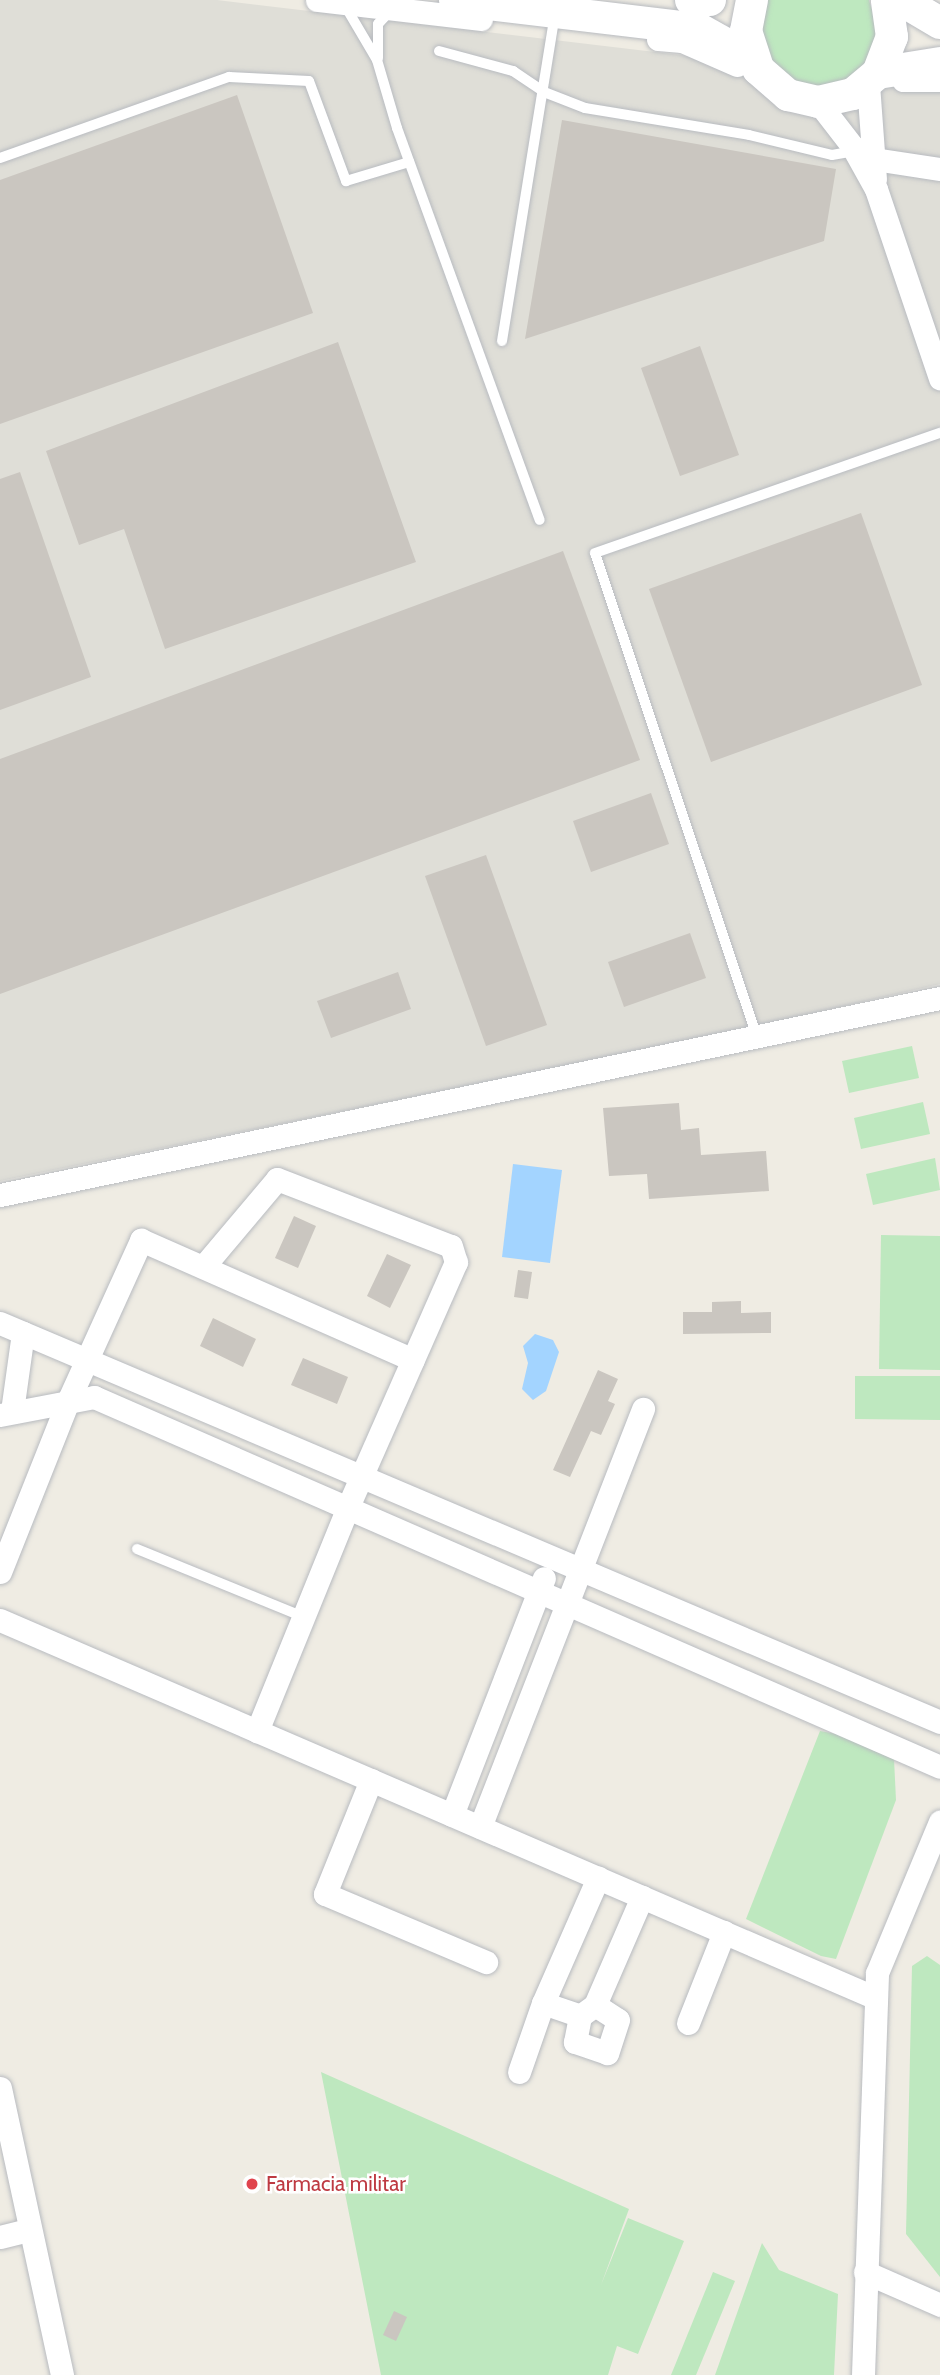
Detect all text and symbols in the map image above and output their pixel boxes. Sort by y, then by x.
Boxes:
place label: Farmacia militar [266,2171,406,2197]
marker: Farmacia militar [244,2176,260,2192]

